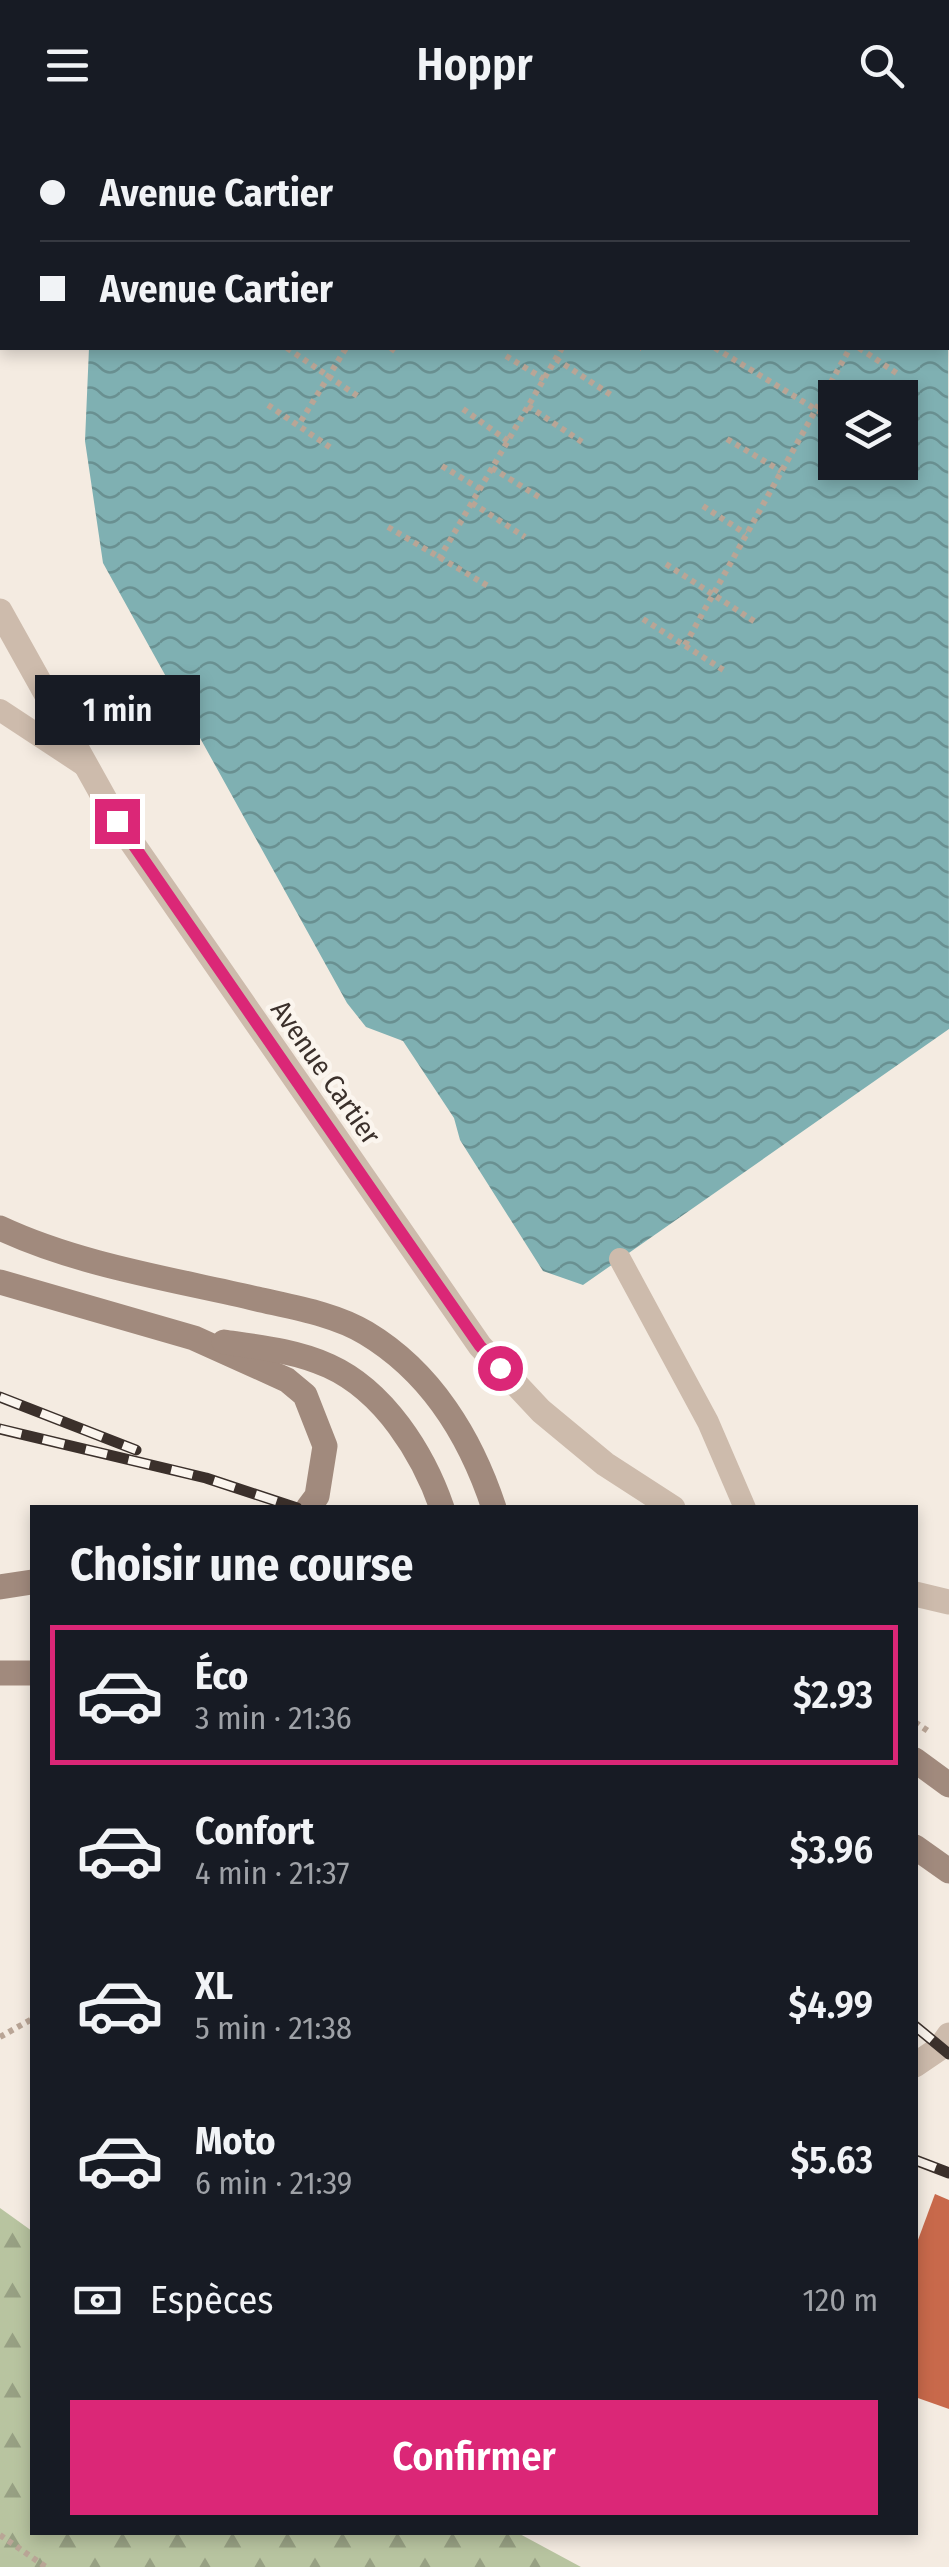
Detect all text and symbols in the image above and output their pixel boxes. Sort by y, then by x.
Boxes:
icon: menu [40,38,95,93]
text: Hoppr [416,38,533,92]
icon: search [854,38,909,93]
text: Avenue Cartier [100,170,333,216]
text: Avenue Cartier [100,266,333,312]
map controls [818,380,918,480]
button: layers [818,380,918,480]
callout: 1 min [34,676,200,746]
text: 1 min [83,691,152,729]
route end [95,799,140,844]
street label: Avenue Cartier [264,994,387,1151]
route start [478,1346,523,1391]
text: Choisir une course [70,1538,413,1592]
icon: car [75,1650,165,1740]
text: Éco [195,1653,248,1699]
text: $2.93 [793,1672,873,1718]
text: 3 min · 21:36 [195,1699,352,1737]
icon: car [75,1805,165,1895]
text: Confort [195,1808,314,1854]
text: $3.96 [790,1827,873,1873]
text: 4 min · 21:37 [195,1854,350,1892]
icon: car [75,1960,165,2050]
text: XL [195,1963,233,2009]
text: $4.99 [789,1982,873,2028]
text: 5 min · 21:38 [195,2009,352,2047]
icon: car [75,2115,165,2205]
text: Moto [195,2118,276,2164]
text: $5.63 [791,2137,873,2183]
text: 6 min · 21:39 [195,2164,352,2202]
icon: cash [70,2273,125,2328]
text: Espèces [150,2277,273,2323]
text: 120 m [803,2281,878,2319]
button: Confirmer [70,2400,878,2515]

